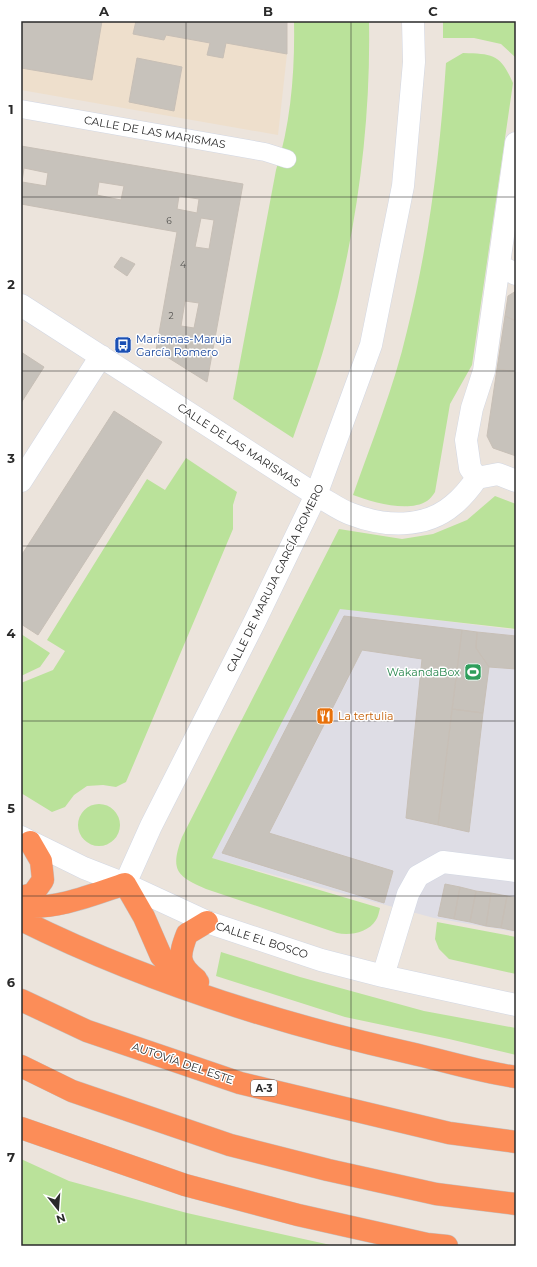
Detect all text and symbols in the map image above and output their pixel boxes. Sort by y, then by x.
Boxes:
text: A [98,3,110,19]
text: B [263,3,273,19]
text: C [428,3,438,19]
text: 1 [8,101,14,117]
street label: CALLE DE LAS MARISMAS [83,113,227,151]
house number: 6 [166,215,172,226]
house number: 4 [180,259,186,270]
text: 2 [7,276,15,292]
house number: 2 [168,310,174,321]
place label: Marismas-Maruja García Romero [136,332,232,359]
bus stop icon: Marismas-Maruja García Romero [113,335,133,355]
street label: CALLE DE LAS MARISMAS [175,400,303,490]
text: 3 [6,450,15,466]
street label: CALLE DE MARUJA GARCÍA ROMERO [223,482,327,674]
text: 4 [7,625,16,641]
sports icon: WakandaBox [463,662,483,682]
place label: WakandaBox [387,665,460,679]
restaurant icon: La tertulia [315,706,335,726]
place label: La tertulia [338,709,394,723]
text: 5 [7,800,15,816]
street label: CALLE EL BOSCO [214,918,310,962]
text: 6 [7,974,16,990]
street label: AUTOVÍA DEL ESTE [130,1039,236,1087]
road number: A-3 [251,1080,277,1096]
text: 7 [7,1149,15,1165]
north arrow [38,1189,78,1229]
text: N [55,1211,67,1227]

